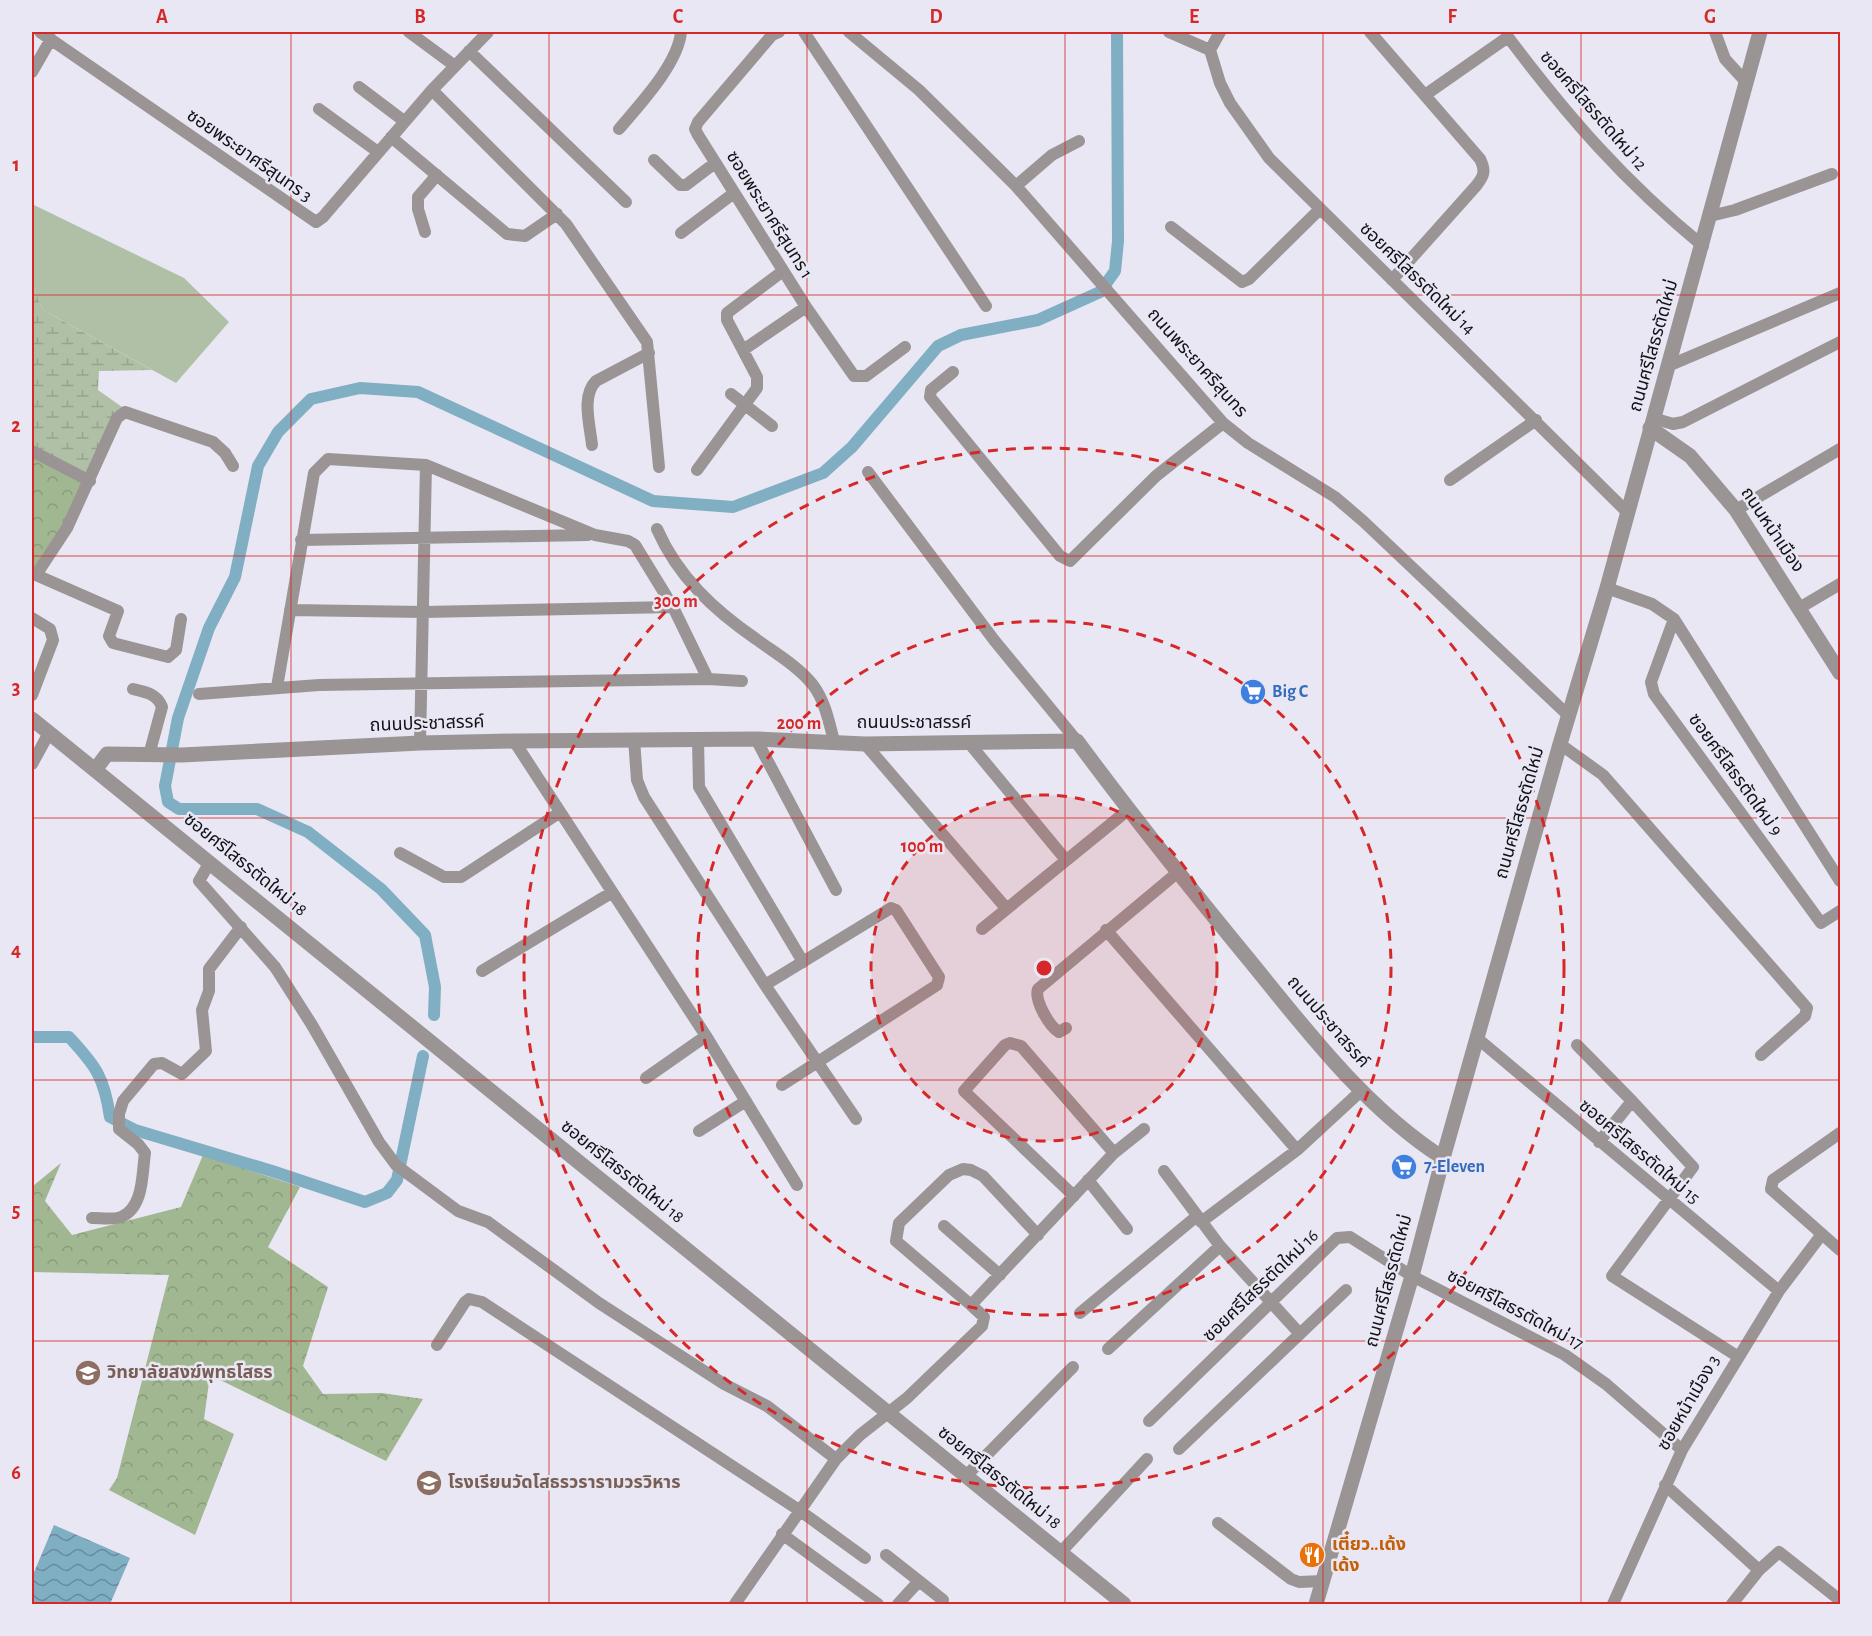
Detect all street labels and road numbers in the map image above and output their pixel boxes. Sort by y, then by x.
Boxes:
street label: ซอยศรีโสธรตัดใหม่ 12 [1536,47,1650,174]
street label: ซอยพระยาศรีสุนทร 3 [183,105,315,207]
street label: ซอยพระยาศรีสุนทร 1 [722,147,816,283]
street label: ซอยศรีโสธรตัดใหม่ 14 [1356,219,1479,339]
street label: ถนนศรีโสธรตัดใหม่ [1626,278,1681,414]
street label: ถนนพระยาศรีสุนทร [1143,304,1251,422]
street label: ถนนหน้าเมือง [1737,483,1809,576]
street label: ซอยศรีโสธรตัดใหม่ 9 [1685,710,1786,839]
street label: ถนนประชาสรรค์ [369,713,485,735]
street label: ถนนประชาสรรค์ [857,714,971,732]
street label: ถนนศรีโสธรตัดใหม่ [1492,745,1547,881]
street label: ซอยศรีโสธรตัดใหม่ 18 [180,809,311,920]
street label: ถนนประชาสรรค์ [1284,973,1372,1071]
street label: ซอยศรีโสธรตัดใหม่ 15 [1575,1096,1703,1208]
street label: ซอยศรีโสธรตัดใหม่ 18 [557,1116,688,1227]
street label: ถนนศรีโสธรตัดใหม่ [1362,1212,1415,1349]
street label: ซอยศรีโสธรตัดใหม่ 16 [1199,1226,1322,1345]
street label: ซอยศรีโสธรตัดใหม่ 17 [1444,1266,1587,1353]
street label: ซอยหน้าเมือง 3 [1653,1351,1723,1454]
street label: ซอยศรีโสธรตัดใหม่ 18 [934,1422,1065,1533]

